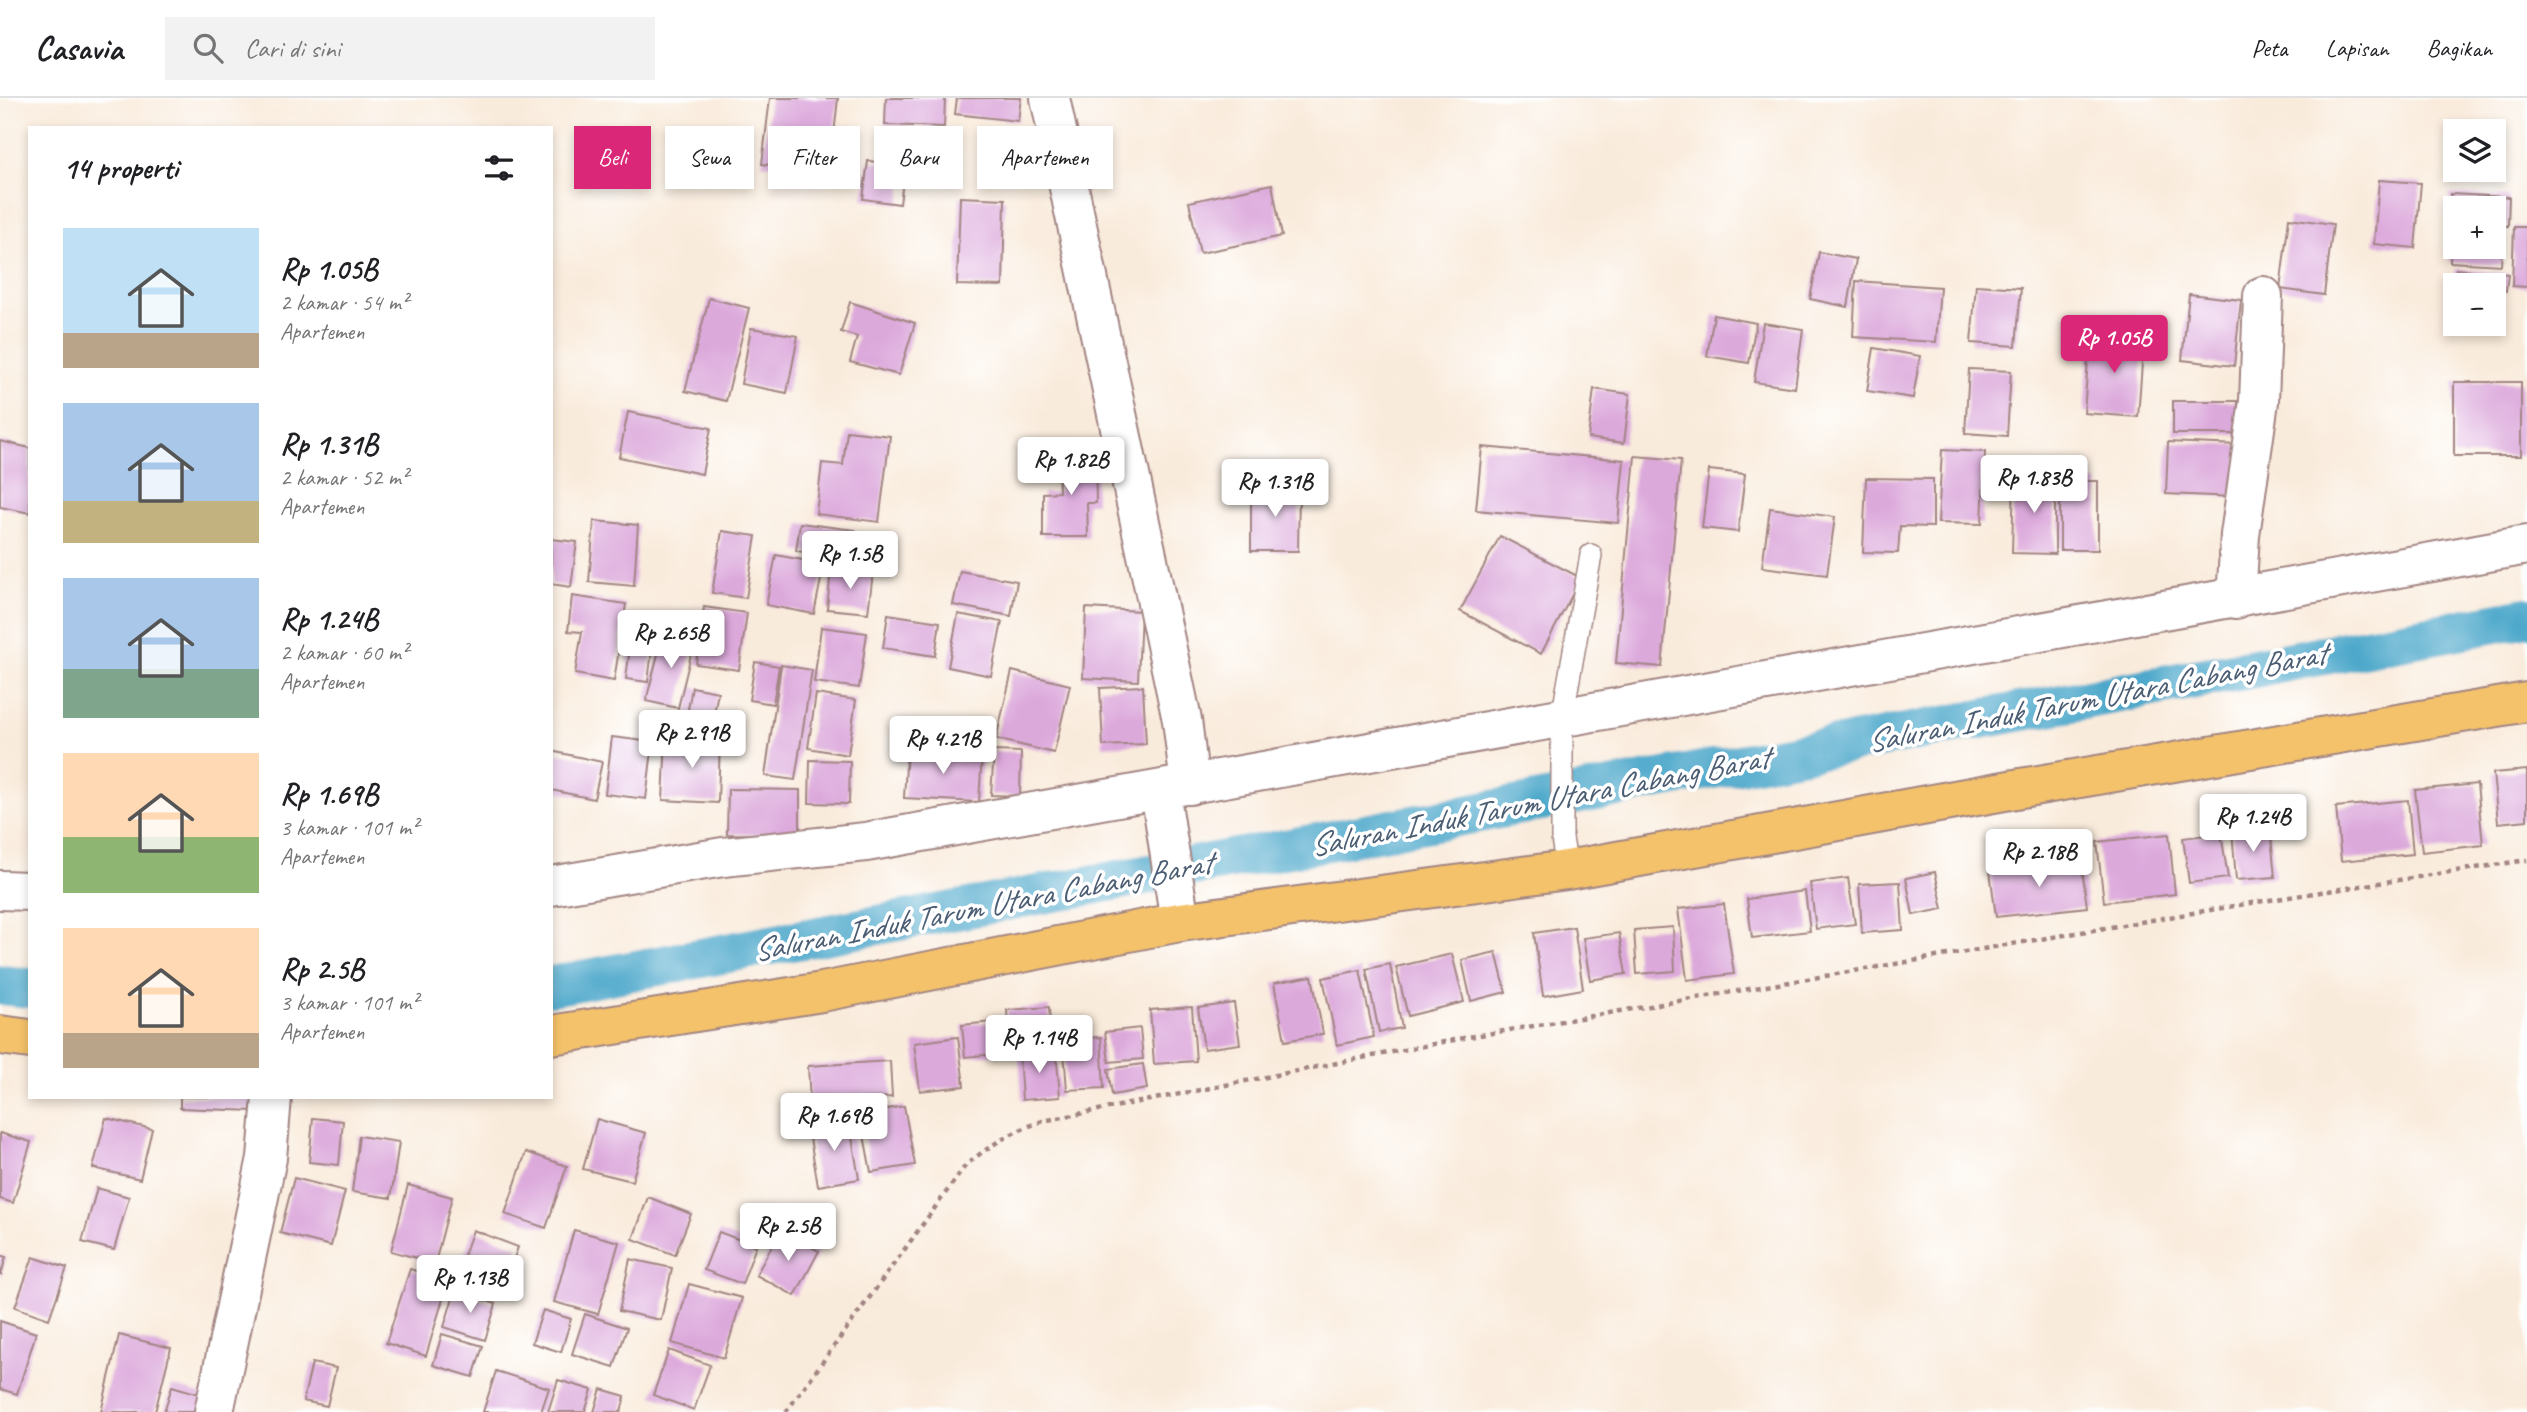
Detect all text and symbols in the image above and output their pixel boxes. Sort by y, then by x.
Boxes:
search box [165,17,655,80]
text: Casavia [35,27,123,69]
icon: search [189,29,227,67]
text: Cari di sini [245,32,340,65]
text: Peta [2251,33,2288,63]
text: Lapisan [2326,33,2389,63]
text: Bagikan [2427,33,2492,63]
map controls [2443,119,2506,336]
button: layers [2443,119,2506,182]
chip: Beli [574,126,651,189]
chip: Sewa [665,126,754,189]
chip: Filter [768,126,860,189]
chip: Baru [874,126,963,189]
chip: Apartemen [977,126,1113,189]
text: 14 properti [63,149,178,187]
icon: filters [480,149,518,187]
button: + [2443,196,2506,259]
text: Rp 1.05B [280,250,377,288]
icon: home [119,256,203,340]
button: − [2443,273,2506,336]
text: 2 kamar · 54 m² [280,288,408,317]
pin: Rp 1.05B [2042,316,2186,375]
text: Apartemen [280,317,364,346]
text: Rp 1.05B [2077,323,2151,352]
text: Rp 1.31B [280,425,378,463]
icon: home [119,431,203,515]
pin: Rp 1.82B [999,438,1143,497]
text: Rp 1.82B [1034,445,1108,474]
pin: Rp 1.83B [1962,456,2106,515]
pin: Rp 1.31B [1203,460,1347,519]
text: 2 kamar · 52 m² [280,463,408,492]
text: Rp 1.83B [1997,463,2071,492]
text: Rp 1.31B [1238,467,1312,496]
text: Apartemen [280,492,364,521]
pin: Rp 1.5B [785,532,915,591]
text: Rp 1.5B [818,539,882,568]
text: Rp 1.24B [280,600,378,638]
icon: home [119,606,203,690]
pin: Rp 2.65B [599,610,743,670]
text: Rp 2.65B [634,618,708,647]
water label: Saluran Induk Tarum Utara Cabang Barat [1863,631,2337,762]
text: 2 kamar · 60 m² [280,638,408,667]
text: Apartemen [280,667,364,696]
pin: Rp 2.91B [620,710,764,770]
pin: Rp 4.21B [871,716,1015,776]
text: Rp 2.91B [655,718,729,747]
text: Rp 4.21B [906,724,980,753]
water label: Saluran Induk Tarum Utara Cabang Barat [1306,735,1780,866]
text: Rp 1.69B [280,775,378,813]
icon: home [119,781,203,865]
pin: Rp 1.24B [2181,794,2325,854]
text: Rp 1.24B [2216,802,2290,831]
text: 3 kamar · 101 m² [280,813,418,842]
pin: Rp 2.18B [1967,830,2111,889]
text: Rp 2.18B [2002,837,2076,866]
water label: Saluran Induk Tarum Utara Cabang Barat [749,840,1223,971]
text: Apartemen [280,842,364,871]
text: Rp 2.5B [280,950,364,988]
icon: home [119,956,203,1040]
text: 3 kamar · 101 m² [280,988,418,1017]
pin: Rp 1.14B [967,1016,1111,1075]
text: Apartemen [280,1017,364,1046]
text: Rp 1.14B [1002,1023,1076,1052]
pin: Rp 1.69B [762,1094,906,1153]
text: Rp 1.69B [796,1101,872,1130]
pin: Rp 2.5B [723,1204,853,1263]
text: Rp 2.5B [756,1211,820,1240]
pin: Rp 1.13B [398,1256,542,1315]
text: Rp 1.13B [433,1263,507,1292]

